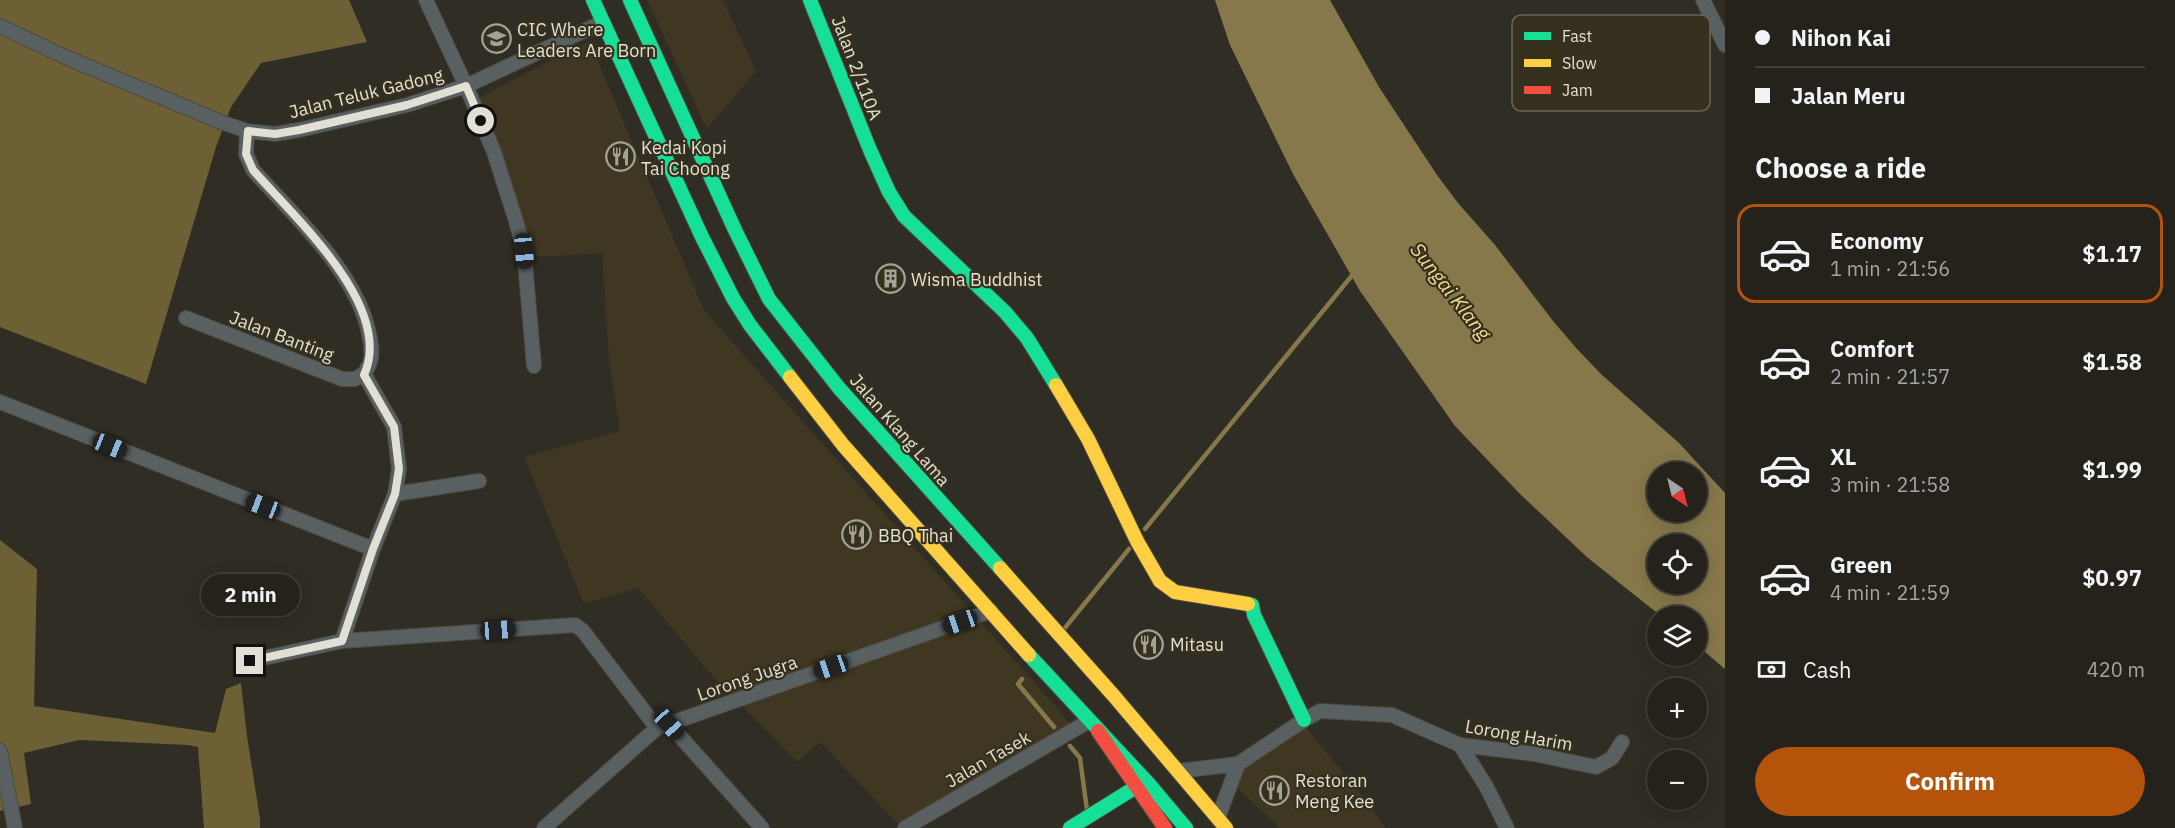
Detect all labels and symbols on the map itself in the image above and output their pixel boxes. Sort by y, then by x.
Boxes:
street label: Jalan 2/110A [827,13,888,124]
legend [1512,15,1710,111]
place label: CIC Where Leaders Are Born [517,18,656,62]
school or university icon: CIC Where Leaders Are Born [480,23,512,55]
text: Fast [1562,26,1592,46]
text: Slow [1562,53,1597,73]
street label: Jalan Teluk Gadong [287,63,446,123]
text: Jam [1562,80,1593,100]
route start [467,107,494,134]
place label: Kedai Kopi Tai Choong [641,136,730,180]
restaurant icon: Kedai Kopi Tai Choong [604,141,636,173]
car [513,232,535,270]
water label: Sungai Klang [1404,237,1498,346]
building icon: Wisma Buddhist [874,263,906,295]
place label: Wisma Buddhist [911,268,1042,291]
street label: Jalan Banting [227,306,338,367]
street label: Jalan Klang Lama [845,369,955,491]
car [90,431,130,461]
north arrow [1647,462,1707,522]
car [243,491,283,521]
restaurant icon: BBQ Thai [841,519,873,551]
place label: BBQ Thai [878,524,953,547]
callout: 2 min [200,574,300,616]
car [940,608,980,636]
car [479,620,517,640]
restaurant icon: Mitasu [1133,628,1165,660]
place label: Mitasu [1170,633,1224,656]
route end [236,647,263,674]
street label: Lorong Jugra [694,650,801,706]
car [811,653,851,681]
car [650,705,688,743]
street label: Lorong Harim [1464,714,1574,756]
street label: Jalan Tasek [941,725,1035,793]
place label: Restoran Meng Kee [1295,769,1374,813]
restaurant icon: Restoran Meng Kee [1258,774,1290,806]

